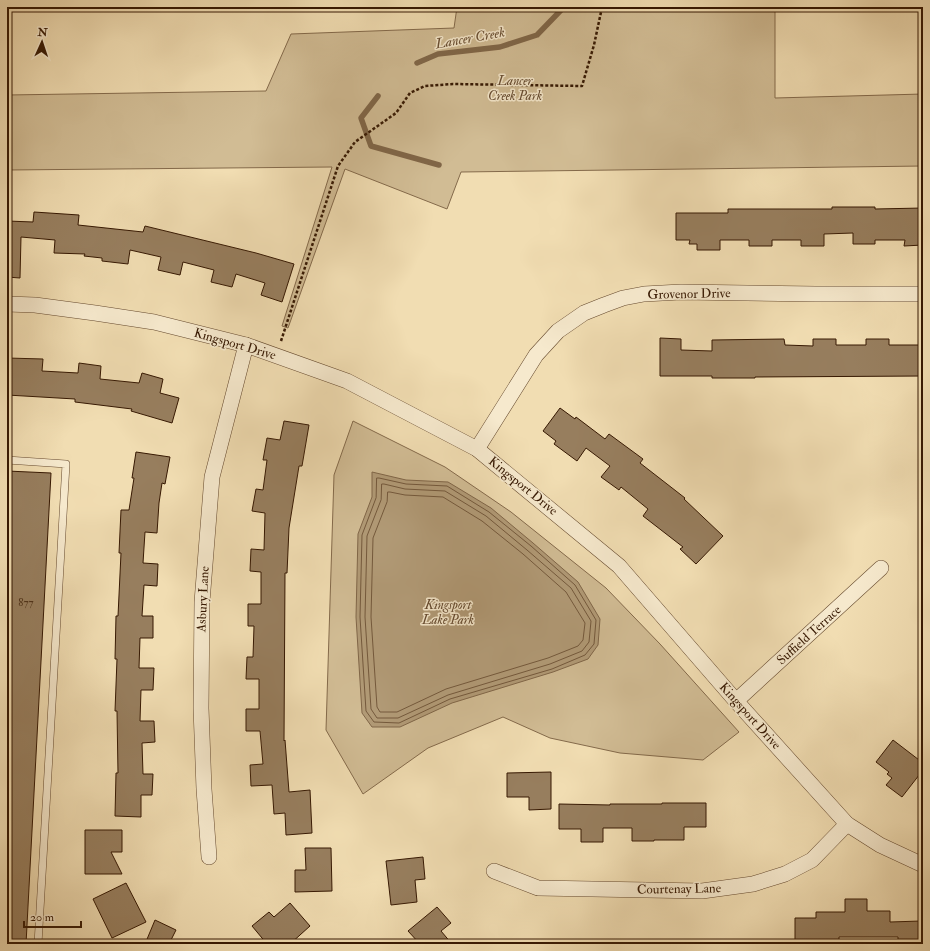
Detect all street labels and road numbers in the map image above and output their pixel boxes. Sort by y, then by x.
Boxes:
street label: Grovenor Drive [647,285,731,303]
street label: Kingsport Drive [192,325,278,364]
street label: Kingsport Drive [485,453,561,520]
street label: Asbury Lane [193,565,214,633]
street label: Suffield Terrace [773,601,845,668]
street label: Kingsport Drive [715,679,785,754]
street label: Courtenay Lane [637,880,722,899]

